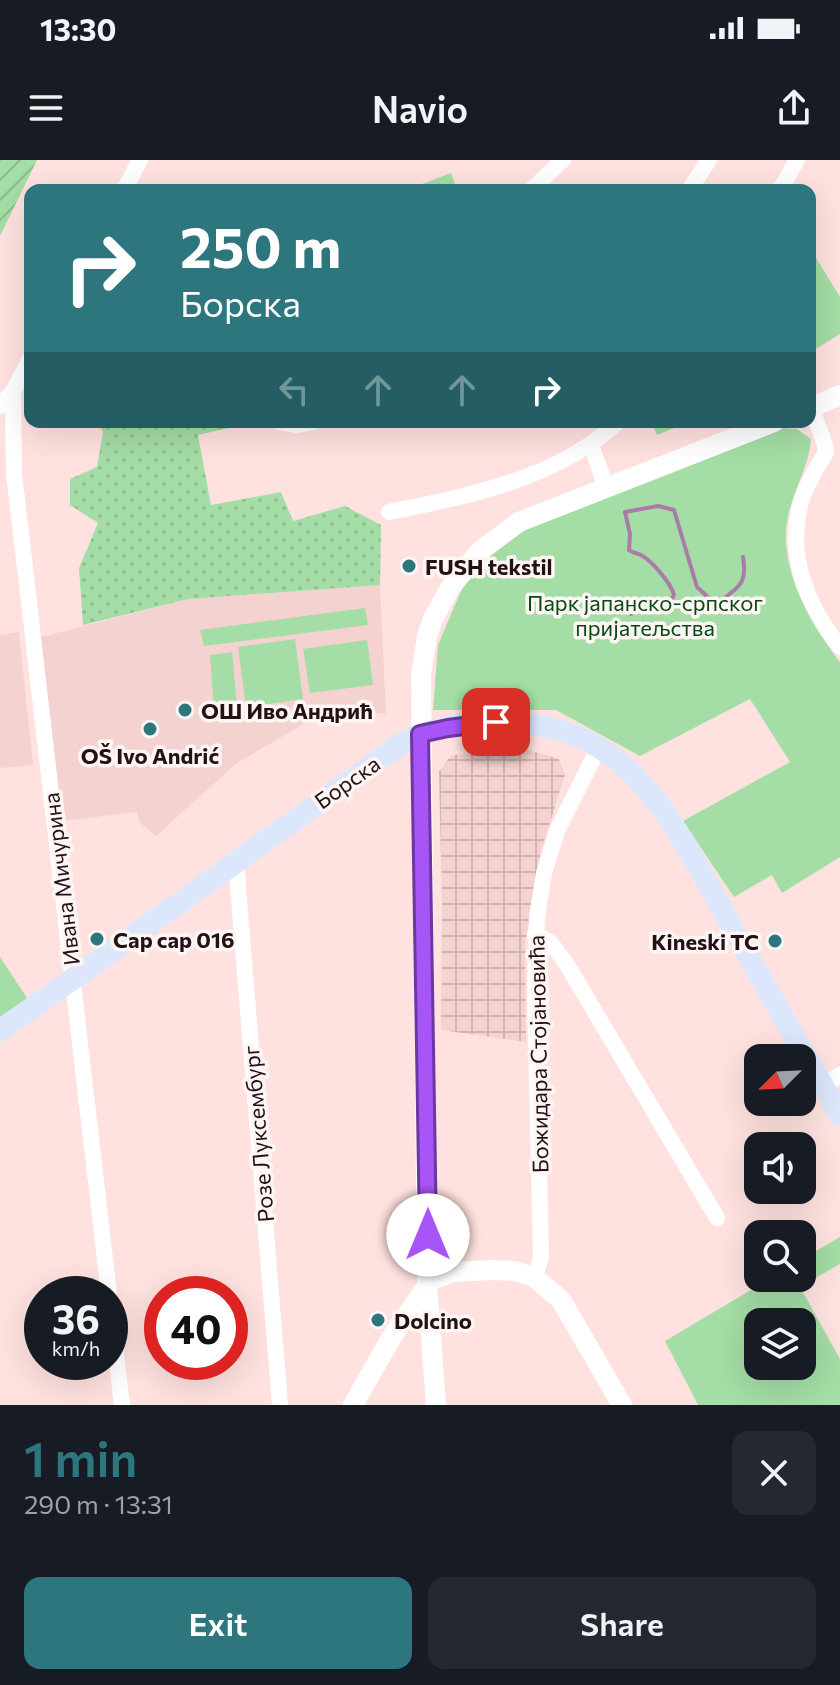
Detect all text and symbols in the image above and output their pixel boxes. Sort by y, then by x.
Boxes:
text: 13:30 [40,10,116,47]
icon: menu [24,86,68,130]
text: Navio [372,86,468,130]
icon: share [772,86,816,130]
text: 250 m [180,211,341,280]
icon: right [48,216,152,320]
text: Борска [180,280,301,324]
icon: left [272,368,316,412]
icon: ahead [356,368,400,412]
icon: ahead [440,368,484,412]
icon: right [524,368,568,412]
place label: FUSH tekstil [425,553,553,580]
marker: FUSH tekstil [400,557,418,575]
park label: Парк јапанско-српског пријатељства [527,589,763,641]
pin [462,688,530,756]
place label: ОШ Иво Андрић [201,697,373,724]
icon: arrive [474,700,518,744]
marker: ОШ Иво Андрић [176,701,194,719]
marker: OŠ Ivo Andrić [141,720,159,738]
place label: OŠ Ivo Andrić [81,742,219,769]
street label: Борска [309,750,385,814]
street label: Ивана Мичурина [37,791,85,967]
place label: Cap cap 016 [113,926,234,953]
place label: Kineski TC [651,928,759,955]
marker: Cap cap 016 [88,930,106,948]
marker: Kineski TC [766,932,784,950]
street label: Божидара Стојановића [522,935,554,1173]
street label: Розе Луксембург [237,1044,279,1223]
north arrow [744,1044,816,1116]
map controls [744,1044,816,1380]
button: sound [744,1132,816,1204]
position arrow [386,1193,470,1277]
button: search [744,1220,816,1292]
speed limit sign: 40 [144,1276,248,1380]
text: 36 [52,1293,100,1342]
place label: Dolcino [394,1307,472,1334]
button: layers [744,1308,816,1380]
marker: Dolcino [369,1311,387,1329]
text: km/h [52,1336,100,1360]
text: 1 min [24,1428,137,1487]
button: close [732,1431,816,1515]
text: 290 m · 13:31 [24,1488,173,1519]
button: Exit [24,1577,412,1669]
button: Share [428,1577,816,1669]

